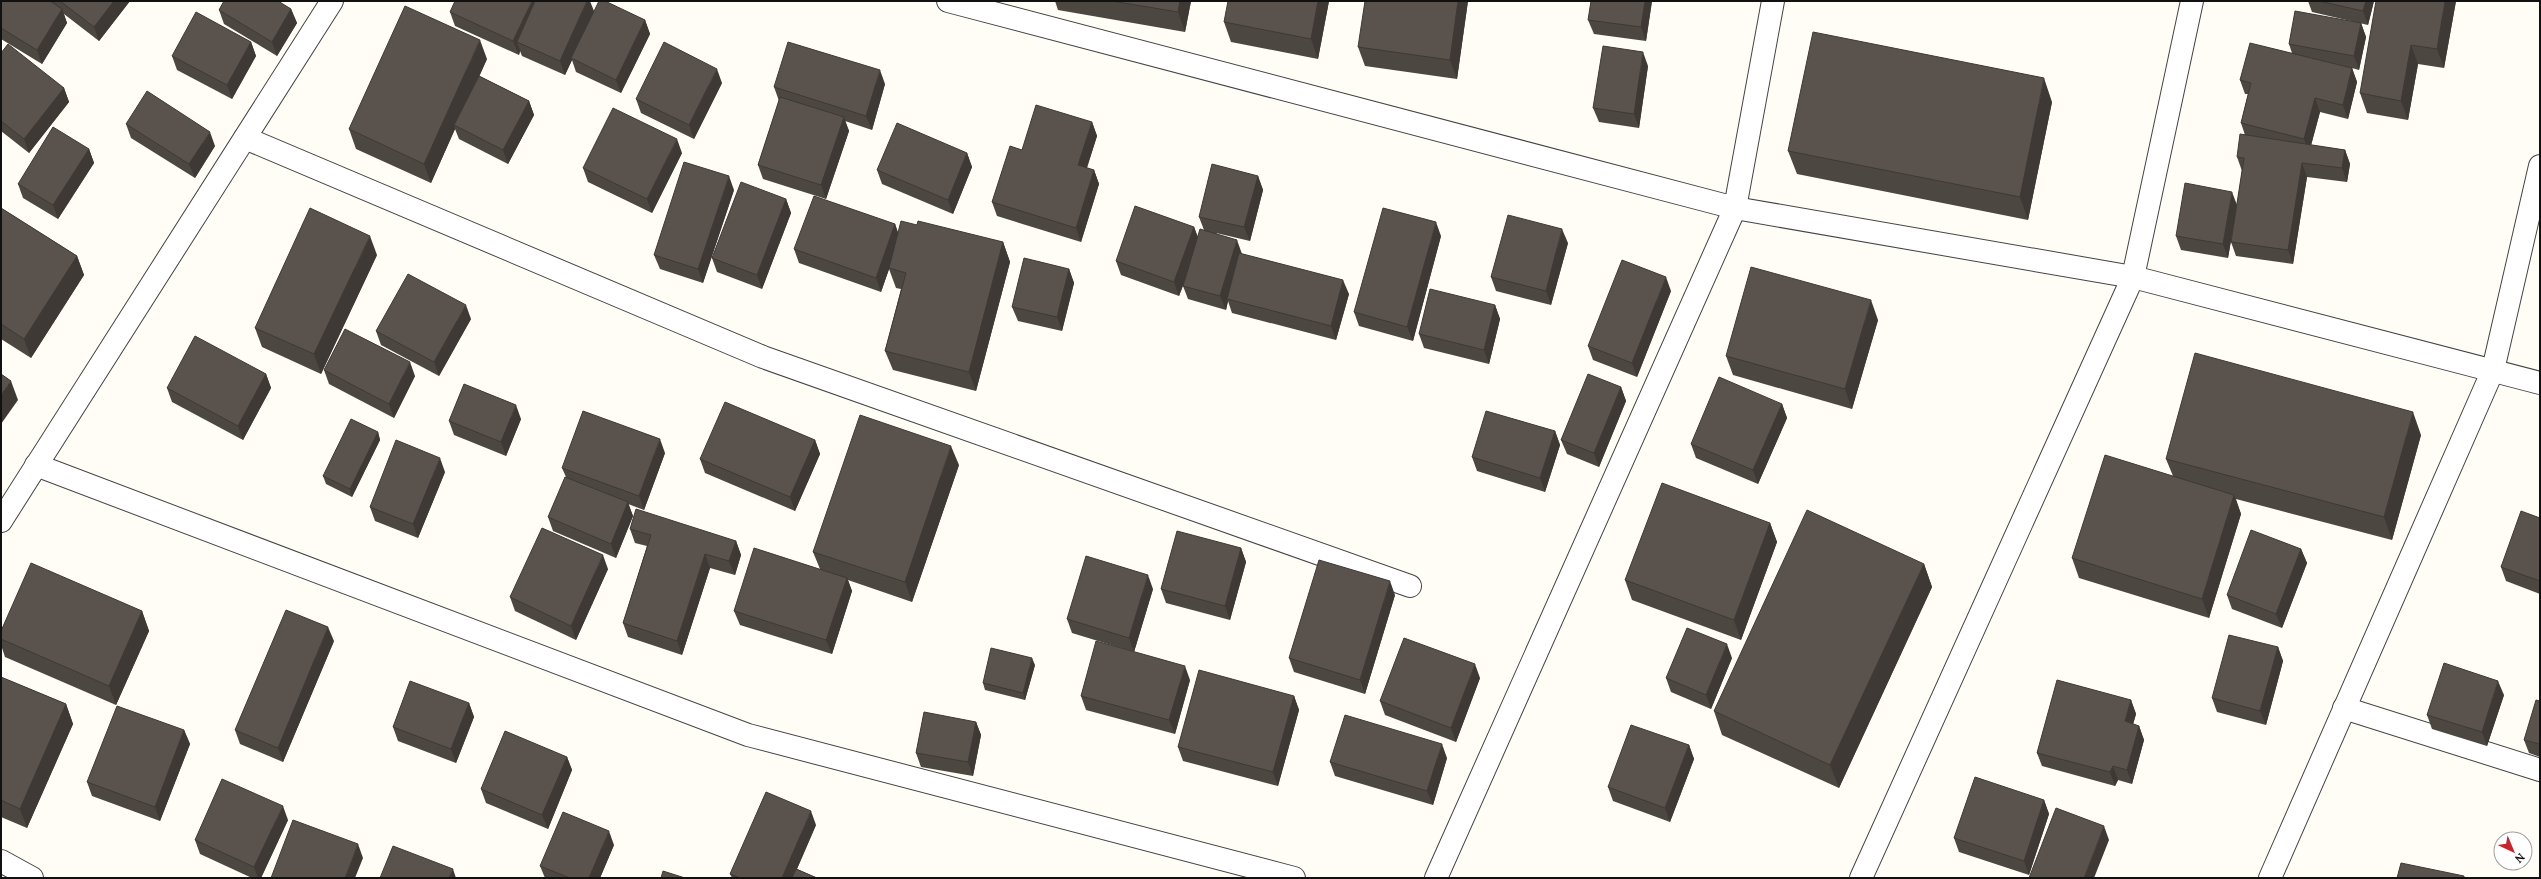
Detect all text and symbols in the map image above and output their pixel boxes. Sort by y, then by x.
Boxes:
north arrow [2493,831,2533,871]
text: N [2512,850,2528,867]

